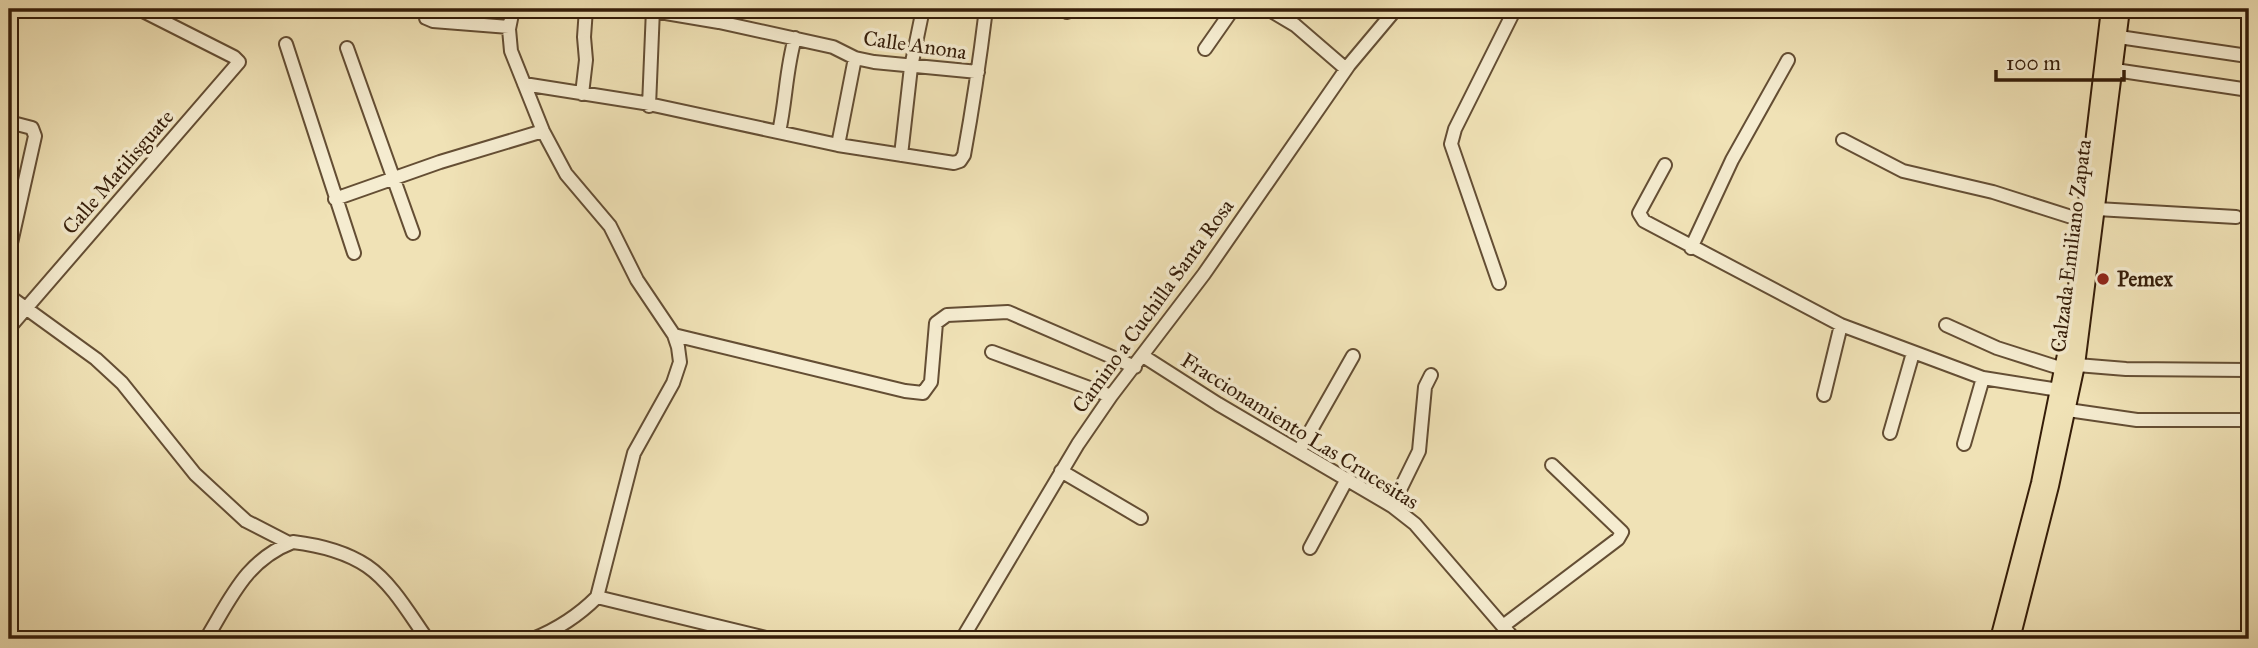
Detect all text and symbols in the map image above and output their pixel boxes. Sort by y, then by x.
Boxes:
street label: Calle Anona [862,25,969,65]
scale bar [1996,38,2123,82]
text: 100 m [2006,50,2061,76]
street label: Calle Matilisguate [57,104,179,240]
street label: Calzada Emiliano Zapata [2045,138,2097,354]
street label: Camino a Cuchilla Santa Rosa [1067,194,1239,418]
place label: Pemex [2117,266,2174,292]
marker: Pemex [2095,271,2111,287]
street label: Fraccionamiento Las Crucesitas [1176,347,1424,515]

